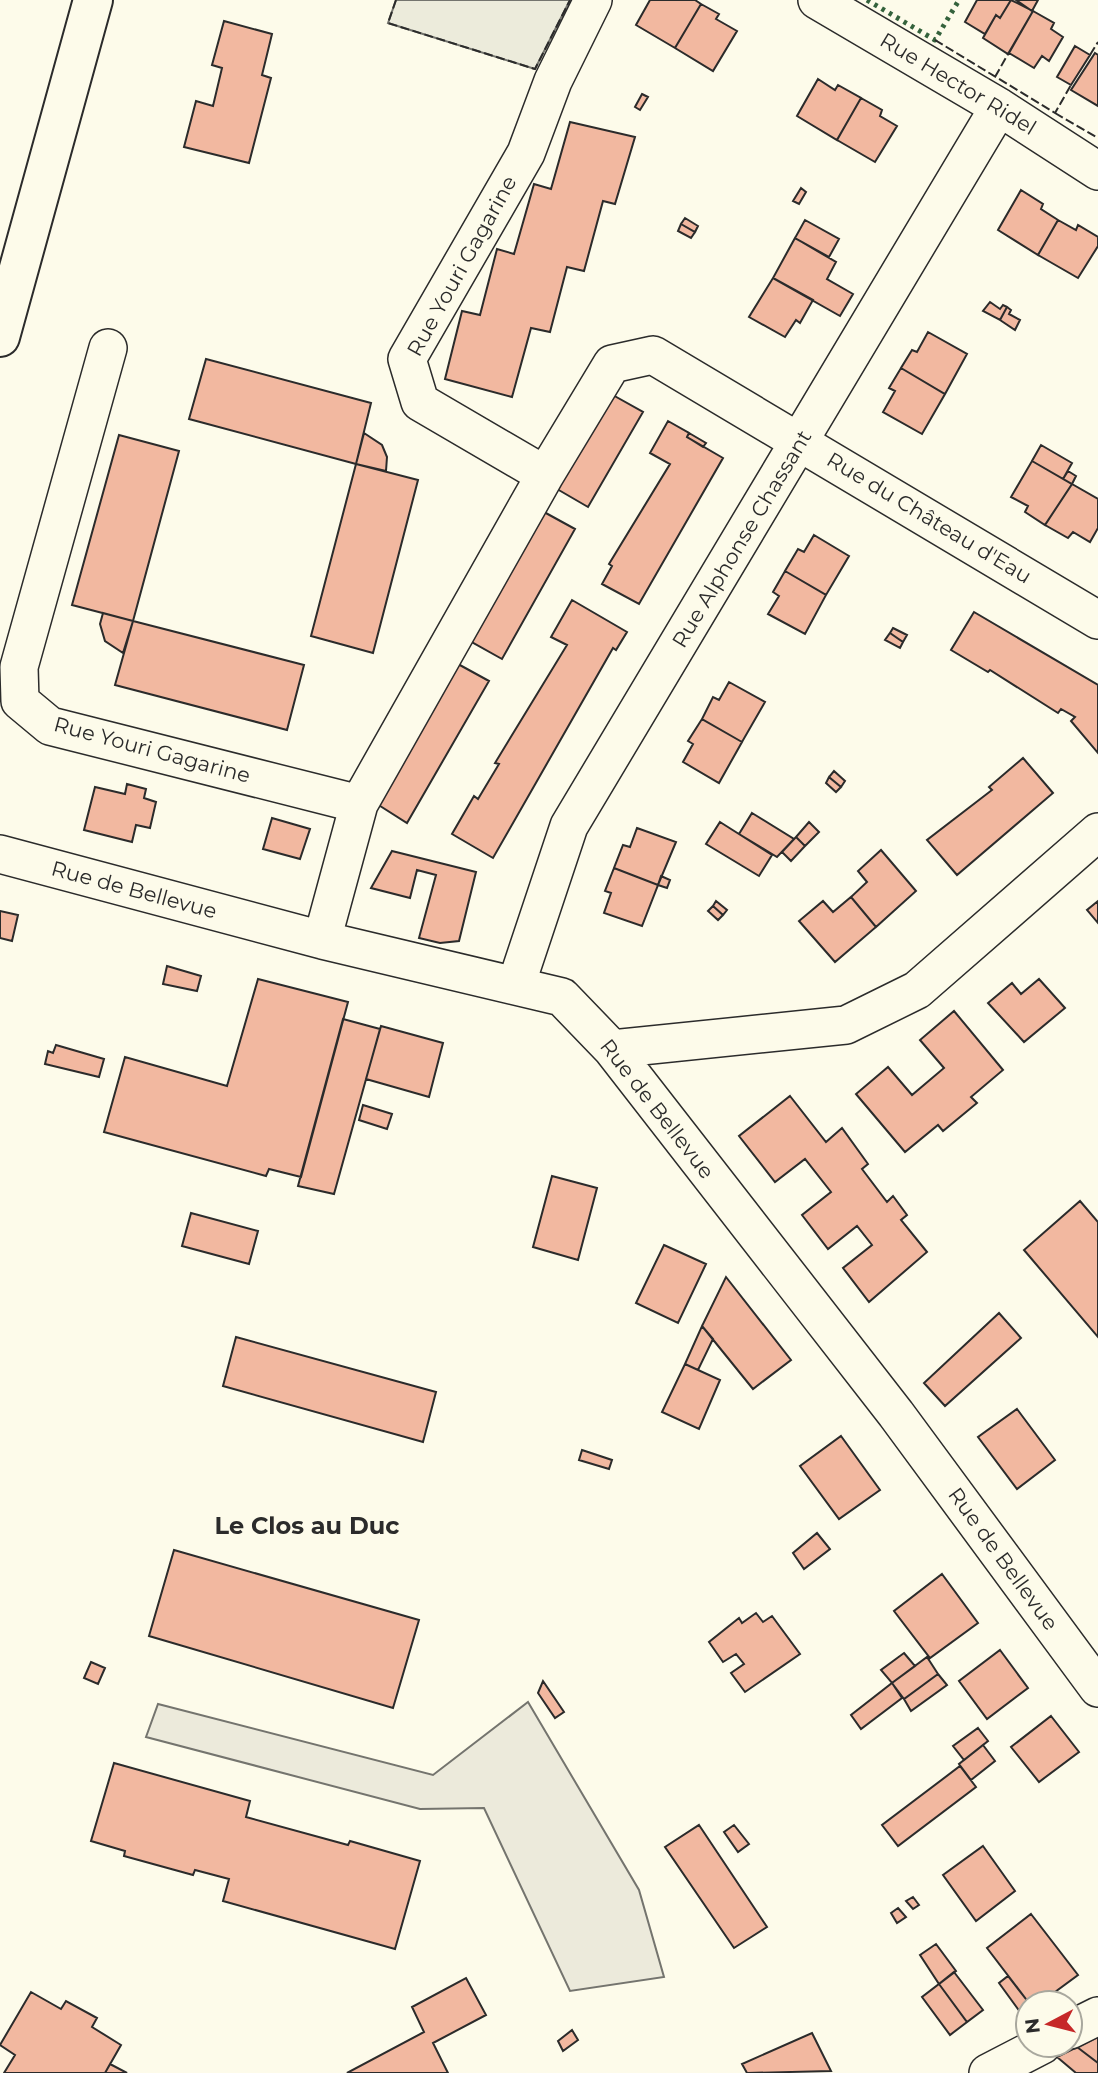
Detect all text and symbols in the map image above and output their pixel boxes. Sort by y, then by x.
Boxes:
street label: Rue Hector Ridel [876,27,1041,140]
street label: Rue Youri Gagarine [402,171,522,360]
street label: Rue Alphonse Chassant [667,425,817,652]
street label: Rue du Château d'Eau [822,447,1036,589]
street label: Rue Youri Gagarine [51,711,253,788]
street label: Rue de Bellevue [49,855,220,924]
street label: Rue de Bellevue [595,1034,720,1184]
street label: Rue de Bellevue [943,1482,1064,1635]
district label: Le Clos au Duc [215,1511,399,1540]
north arrow [1014,1989,1084,2059]
text: N [1020,2017,1045,2035]

